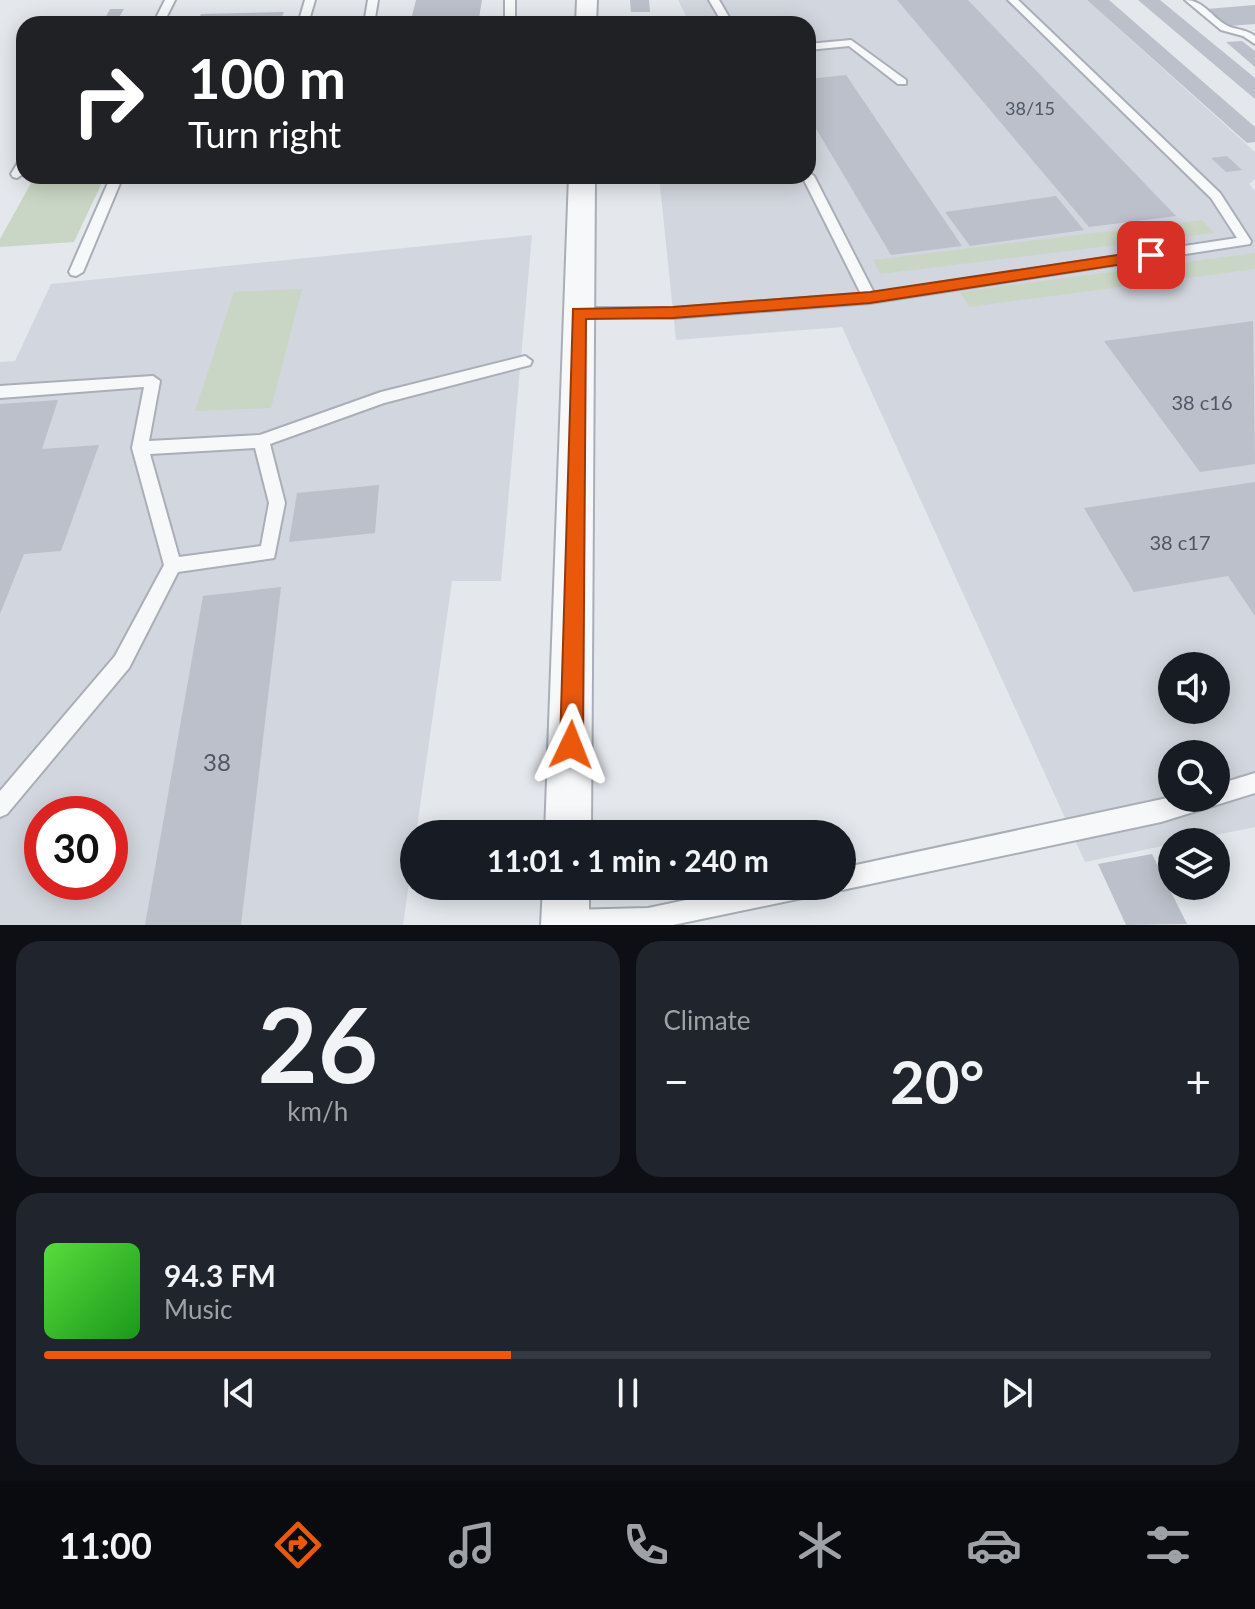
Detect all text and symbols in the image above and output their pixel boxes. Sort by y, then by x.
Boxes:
text: 100 m [188,44,346,111]
icon: right [56,48,160,152]
house number: 38/15 [1005,97,1055,119]
text: Turn right [188,112,341,156]
pin [1117,221,1185,289]
icon: arrive [1129,233,1173,277]
house number: 38 с16 [1171,390,1233,414]
house number: 38 с17 [1149,530,1211,554]
map controls [1158,652,1230,900]
button: sound [1158,652,1230,724]
position arrow [529,703,613,787]
button: search [1158,740,1230,812]
house number: 38 [203,747,231,776]
speed limit sign: 30 [24,796,128,900]
button: layers [1158,828,1230,900]
text: 11:01 · 1 min · 240 m [487,842,769,878]
text: 26 [257,980,378,1105]
text: Climate [664,1004,750,1036]
text: 20° [890,1045,985,1117]
text: − [664,1055,689,1107]
text: + [1185,1055,1211,1107]
text: km/h [287,1095,348,1127]
text: 94.3 FM [164,1257,276,1293]
text: Music [164,1293,232,1325]
icon: previous [217,1371,261,1415]
icon: pause [606,1371,650,1415]
icon: next [995,1371,1039,1415]
icon: directions [270,1517,326,1573]
icon: music [444,1517,500,1573]
icon: phone [618,1517,674,1573]
icon: climate [792,1517,848,1573]
icon: car [966,1517,1022,1573]
icon: filters [1140,1517,1196,1573]
text: 11:00 [59,1523,152,1567]

